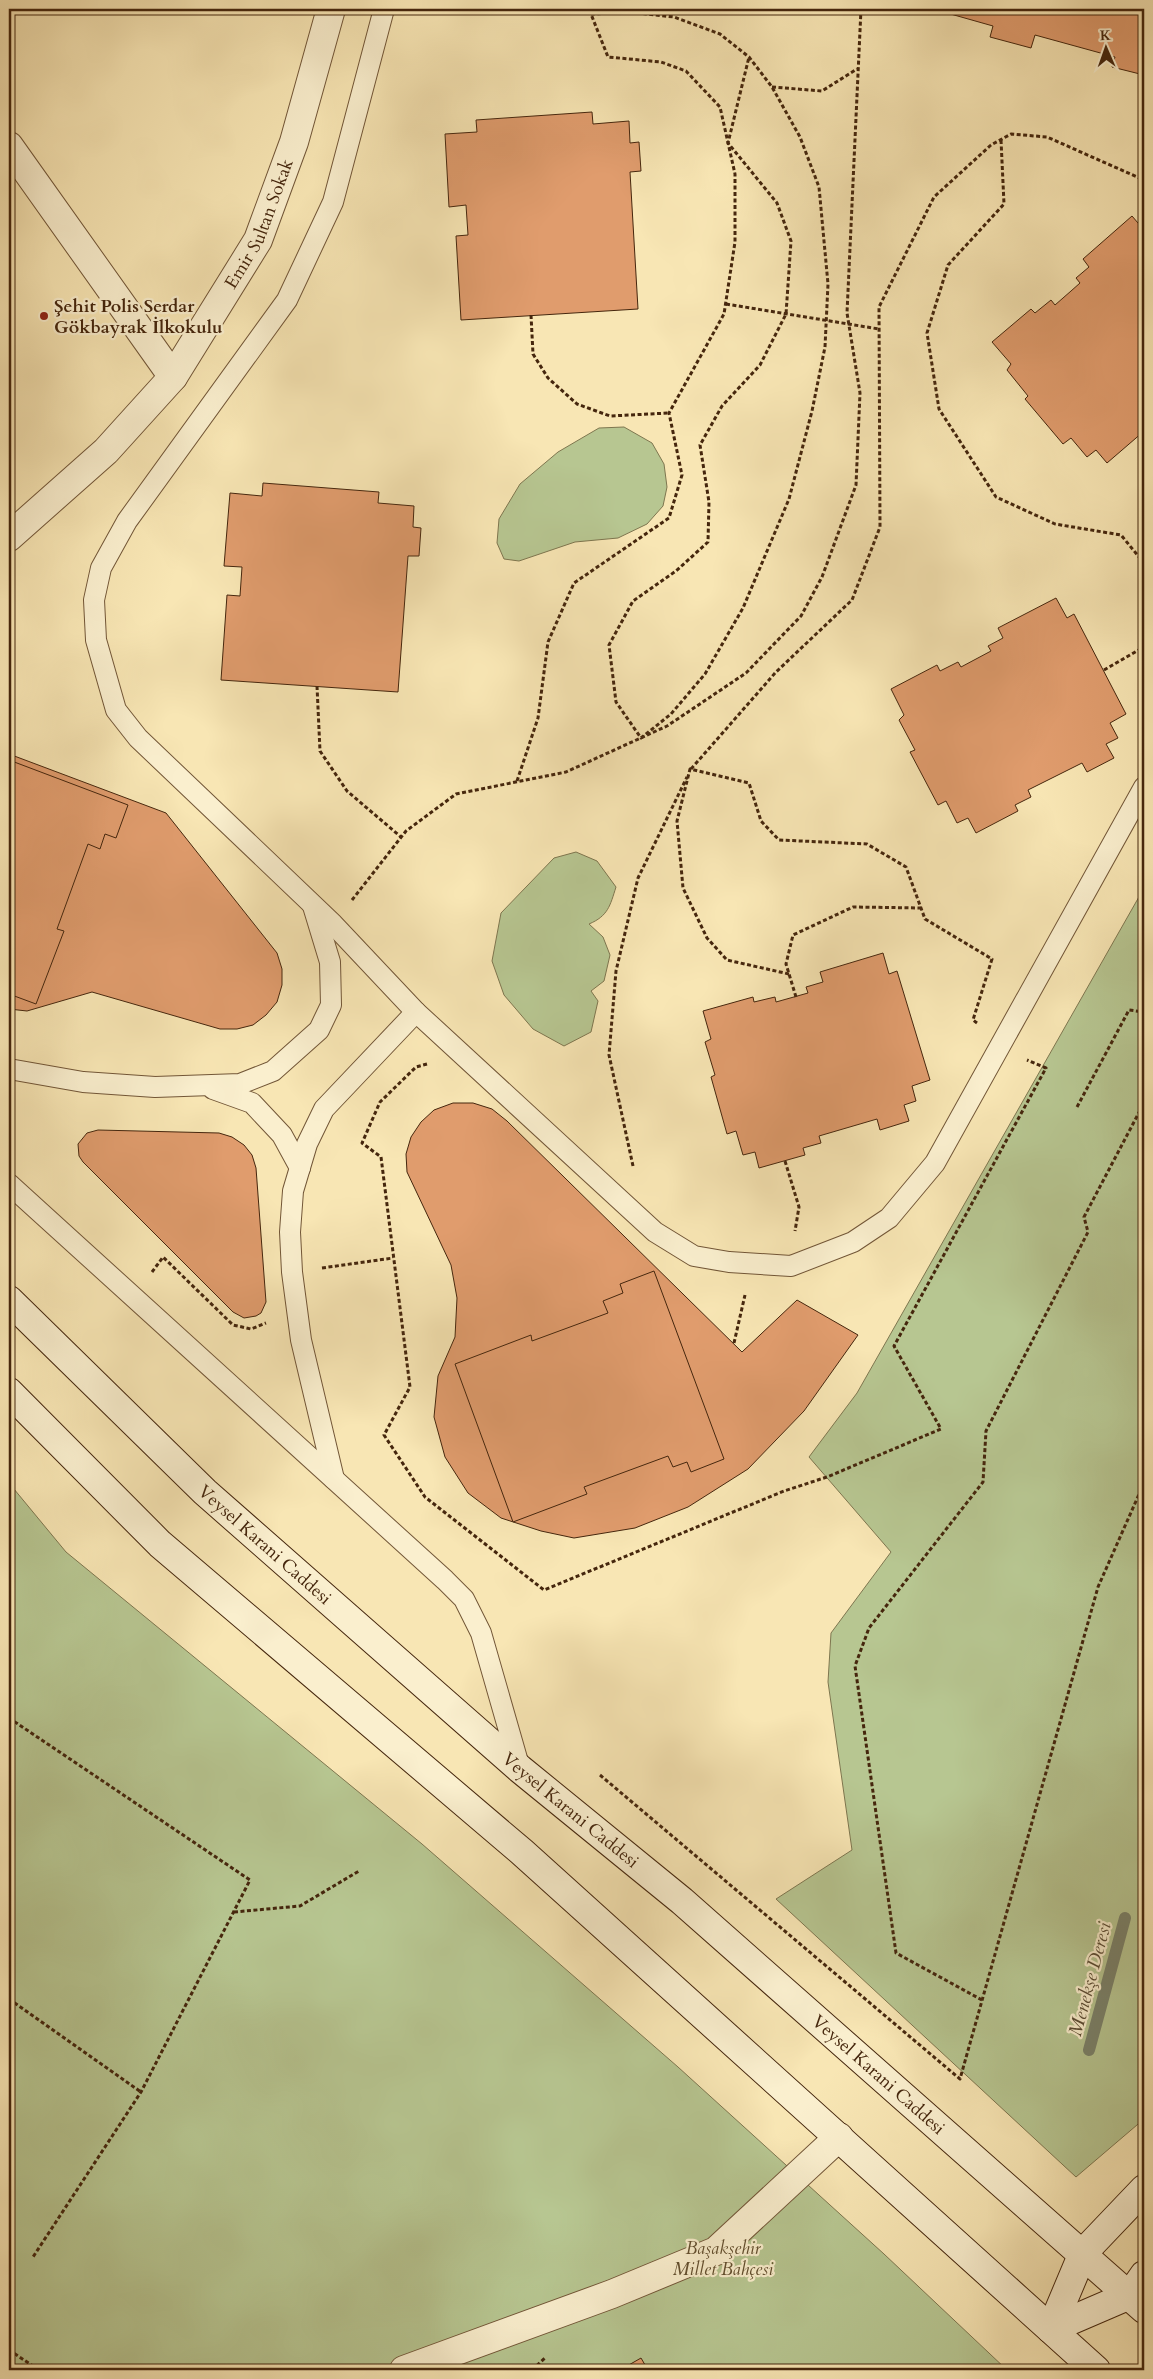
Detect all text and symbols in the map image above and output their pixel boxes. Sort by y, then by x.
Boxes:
north arrow [1080,22,1130,72]
text: K [1100,26,1112,45]
street label: Emir Sultan Sokak [219,155,300,294]
place label: Şehit Polis Serdar Gökbayrak İlkokulu [54,294,223,340]
marker: Şehit Polis Serdar Gökbayrak İlkokulu [38,310,50,322]
street label: Veysel Karani Caddesi [192,1479,337,1611]
street label: Veysel Karani Caddesi [496,1747,644,1874]
water label: Menekşe Deresi [1062,1919,1118,2039]
street label: Veysel Karani Caddesi [806,2009,950,2141]
park label: Başakşehir Millet Bahçesi [673,2236,774,2282]

